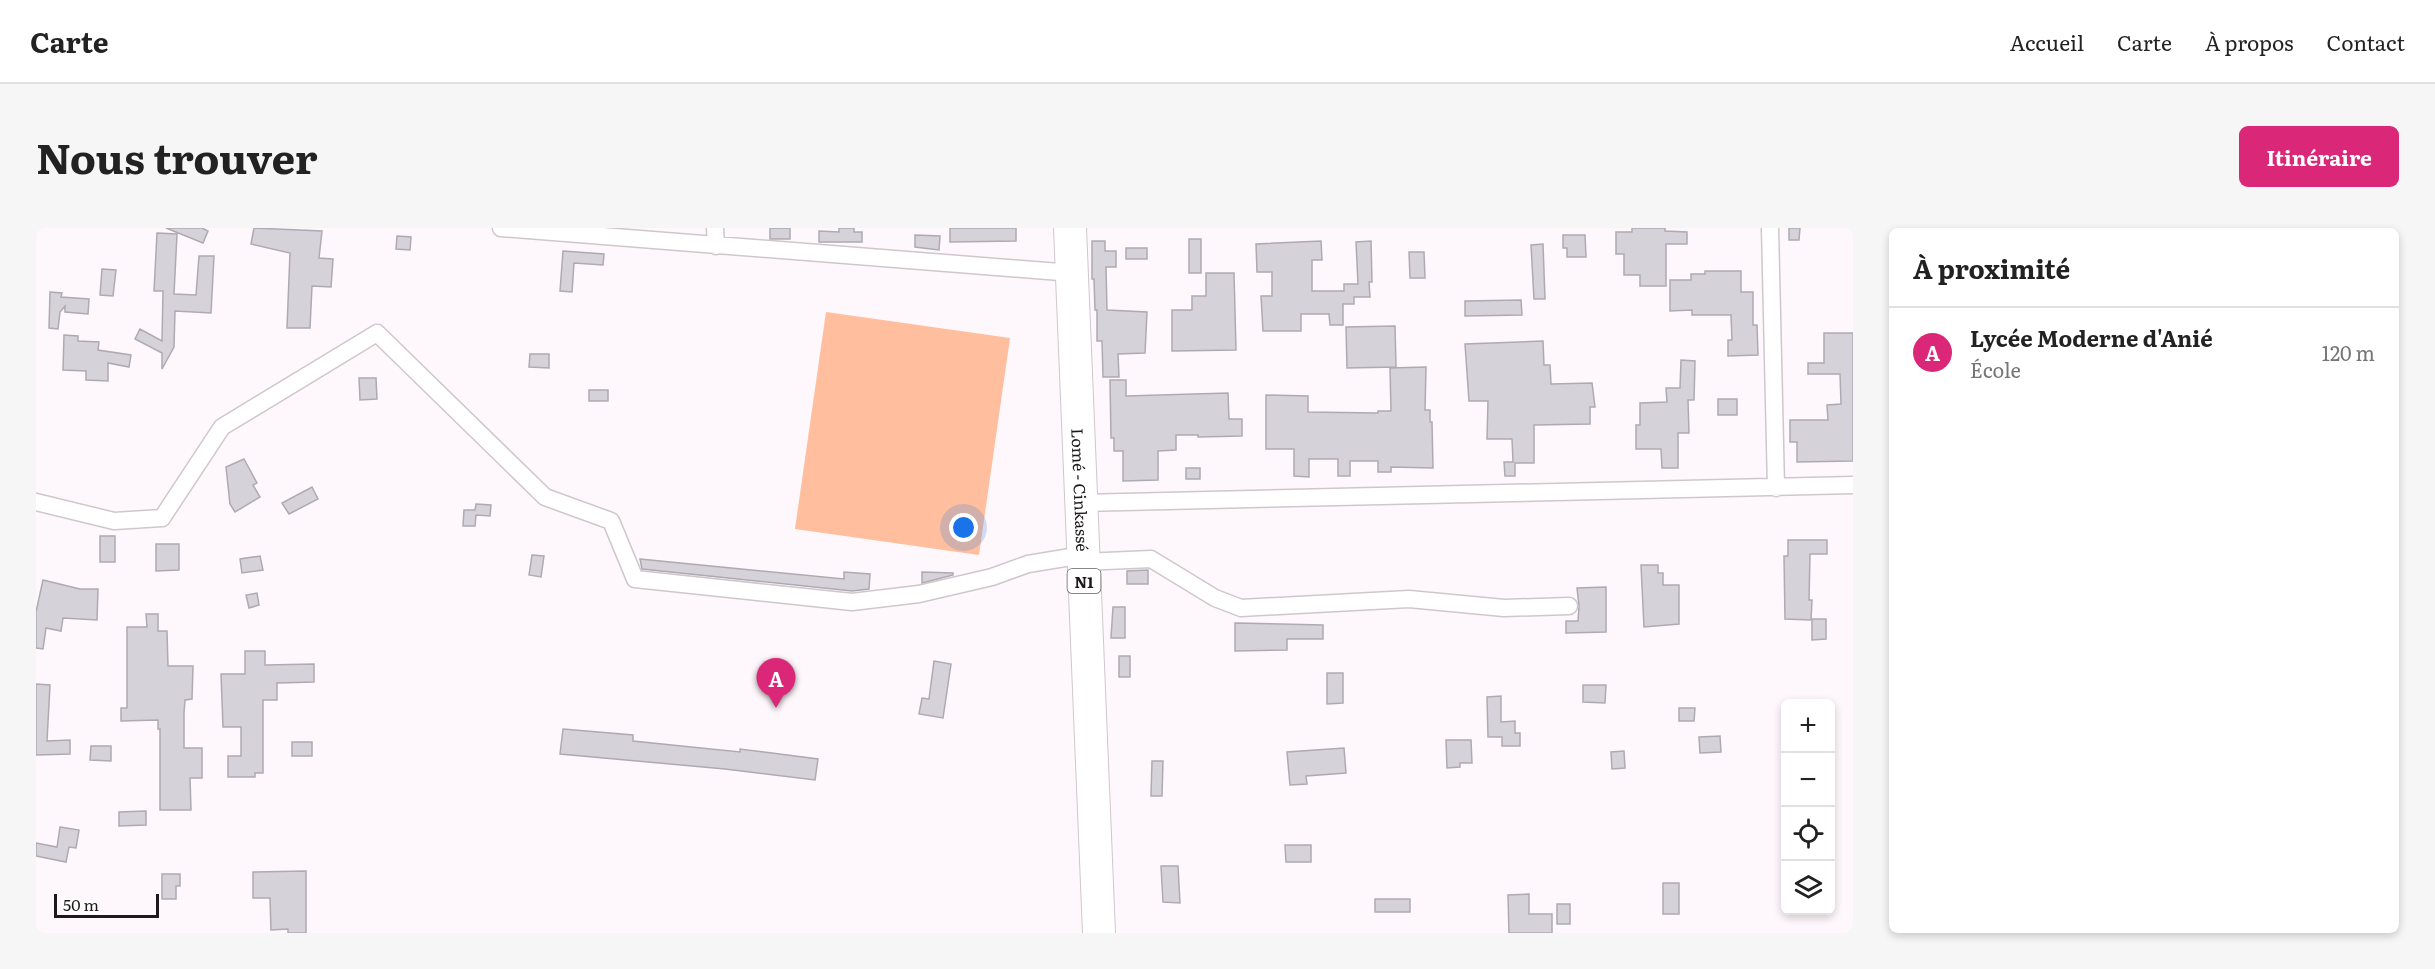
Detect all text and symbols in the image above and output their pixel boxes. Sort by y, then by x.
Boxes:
text: Carte [30,20,109,62]
text: Accueil [2010,26,2084,57]
text: Carte [2117,26,2172,57]
text: À propos [2205,26,2294,57]
text: Contact [2327,26,2405,57]
text: Nous trouver [36,125,318,187]
button: Itinéraire [2239,126,2399,187]
text: À proximité [1913,248,2070,287]
text: Lycée Moderne d'Anié [1970,321,2213,354]
text: A [1925,337,1940,367]
text: 120 m [2322,337,2375,367]
text: École [1970,354,2021,384]
street label: Lomé - Cinkassé [1066,428,1095,552]
your location [949,513,978,542]
road number: N1 [1068,569,1100,593]
pin: A [756,658,796,708]
map controls [1781,699,1835,915]
button: + [1781,699,1835,753]
button: − [1781,753,1835,807]
button: locate [1781,807,1835,861]
button: layers [1781,861,1835,915]
scale bar [54,891,159,918]
text: 50 m [63,892,99,916]

